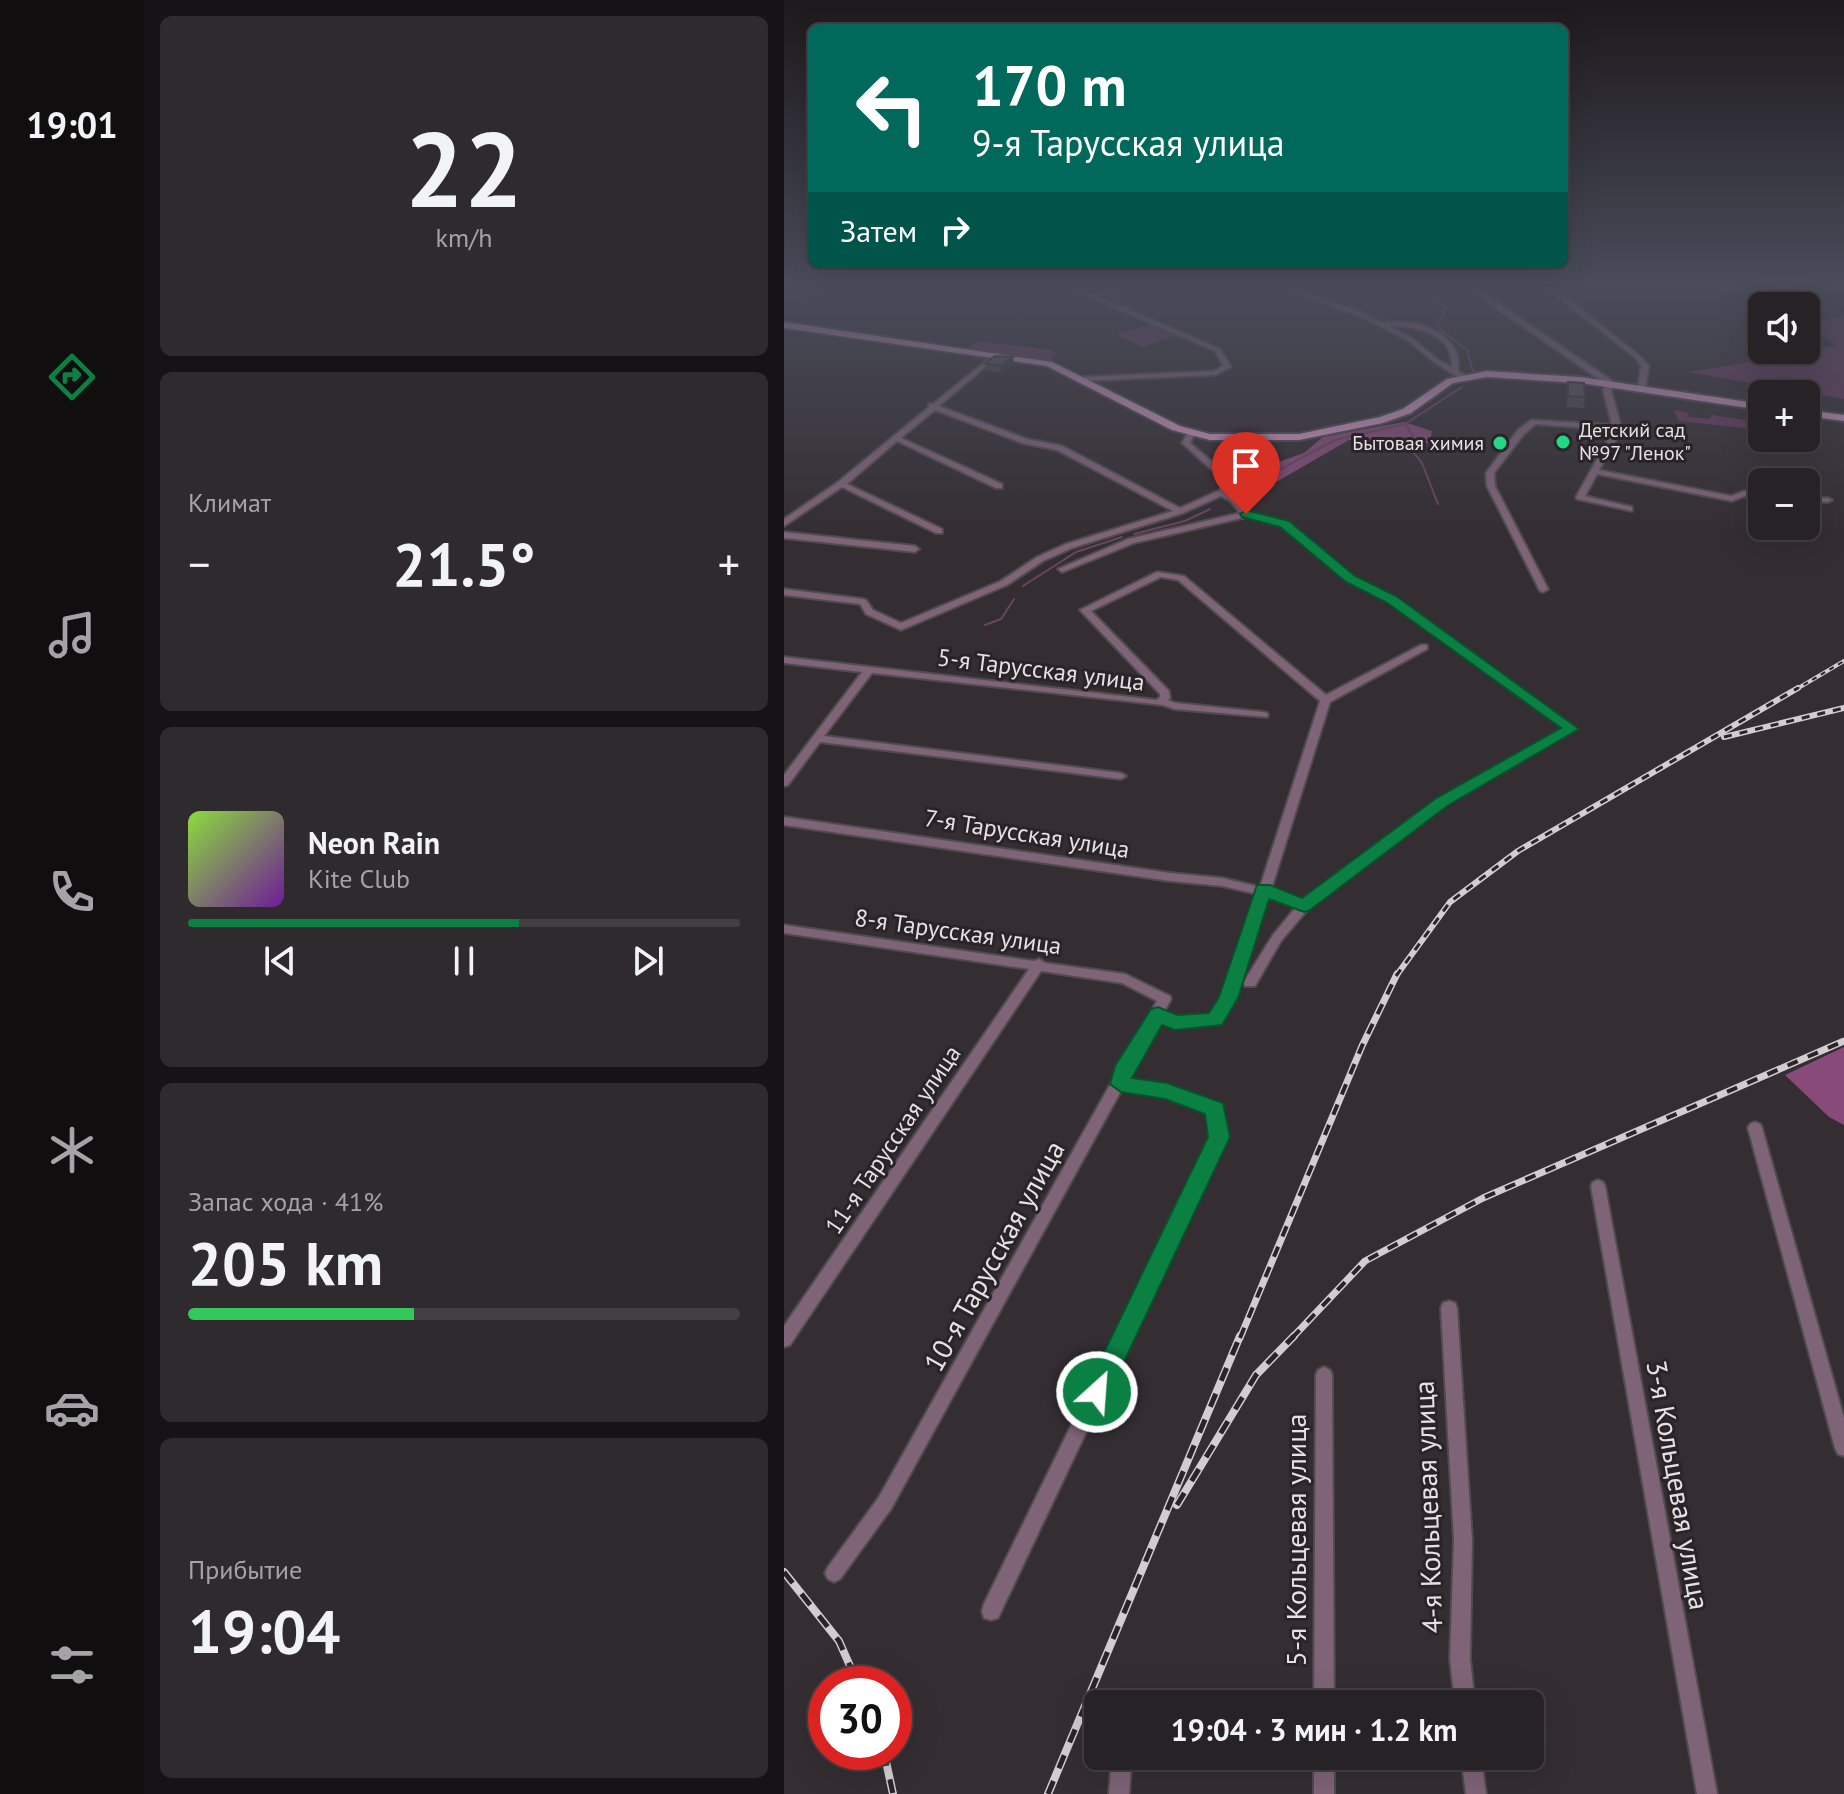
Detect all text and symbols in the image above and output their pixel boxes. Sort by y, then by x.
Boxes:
text: 170 m [972,49,1127,121]
icon: left [840,56,944,160]
text: 19:01 [26,101,118,148]
text: 22 [405,101,523,236]
text: 9-я Тарусская улица [972,119,1285,166]
icon: right [933,208,977,252]
text: Затем [840,211,917,250]
text: km/h [436,221,493,254]
map controls [1748,292,1820,540]
button: sound [1748,292,1820,364]
icon: directions [44,349,100,405]
button: + [1748,380,1820,452]
place label: Детский сад №97 "Ленок" [1579,417,1691,466]
place label: Бытовая химия [1352,430,1484,456]
pin [1212,432,1280,514]
marker: Детский сад №97 "Ленок" [1554,433,1572,451]
marker: Бытовая химия [1491,434,1509,452]
icon: arrive [1224,444,1268,488]
button: − [1748,468,1820,540]
text: Климат [188,486,271,519]
text: 21.5° [392,525,536,603]
text: − [188,535,210,592]
text: + [718,535,740,592]
icon: music [44,607,100,663]
street label: 5-я Тарусская улица [936,641,1146,698]
street label: 7-я Тарусская улица [922,802,1132,865]
text: Neon Rain [308,823,440,862]
text: Kite Club [308,862,410,895]
icon: phone [44,864,100,920]
street label: 8-я Тарусская улица [853,902,1063,961]
icon: previous [258,939,302,983]
icon: pause [442,939,486,983]
icon: next [626,939,670,983]
street label: 11-я Тарусская улица [818,1039,967,1240]
icon: climate [44,1122,100,1178]
street label: 10-я Тарусская улица [915,1134,1072,1378]
text: Запас хода · 41% [188,1185,383,1218]
text: 205 km [188,1224,383,1302]
position arrow [1055,1350,1139,1434]
street label: 3-я Кольцевая улица [1638,1357,1719,1613]
icon: car [44,1380,100,1436]
street label: 4-я Кольцевая улица [1405,1380,1450,1634]
street label: 5-я Кольцевая улица [1277,1414,1314,1666]
text: Прибытие [188,1553,302,1586]
text: 19:04 [188,1592,340,1670]
icon: filters [44,1637,100,1693]
speed limit sign: 30 [808,1666,912,1770]
text: 19:04 · 3 мин · 1.2 km [1171,1710,1457,1749]

